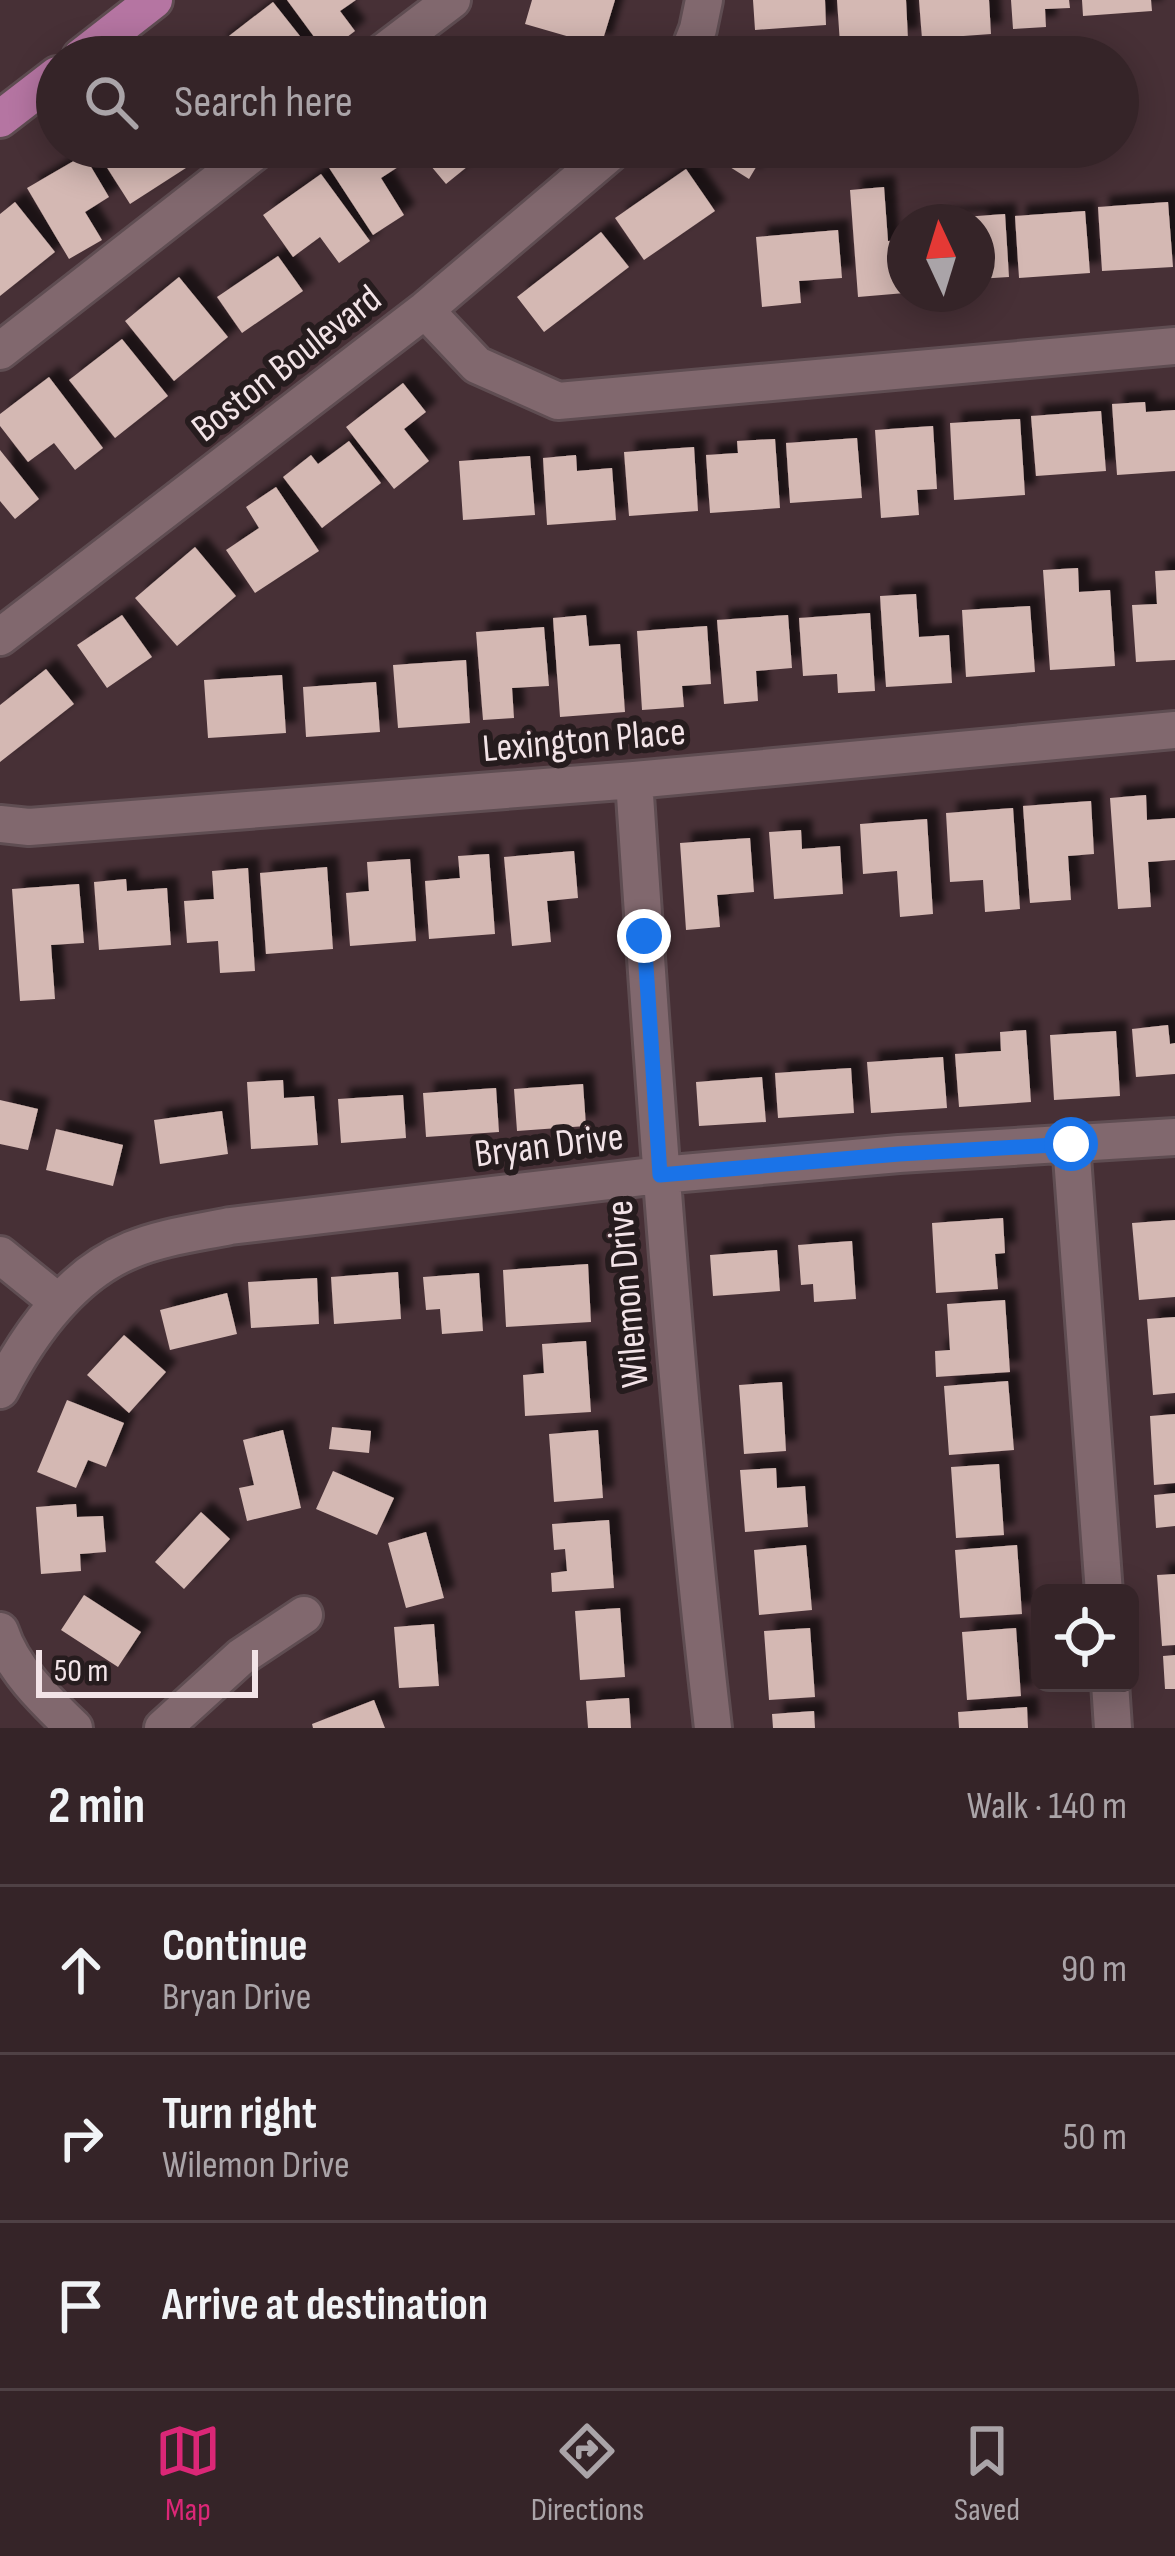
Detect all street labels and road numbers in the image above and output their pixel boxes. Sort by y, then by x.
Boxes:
street label: Boston Boulevard [183,276,391,452]
street label: Lexington Place [480,709,688,773]
street label: Bryan Drive [472,1114,626,1178]
street label: Wilemon Drive [596,1198,660,1390]

